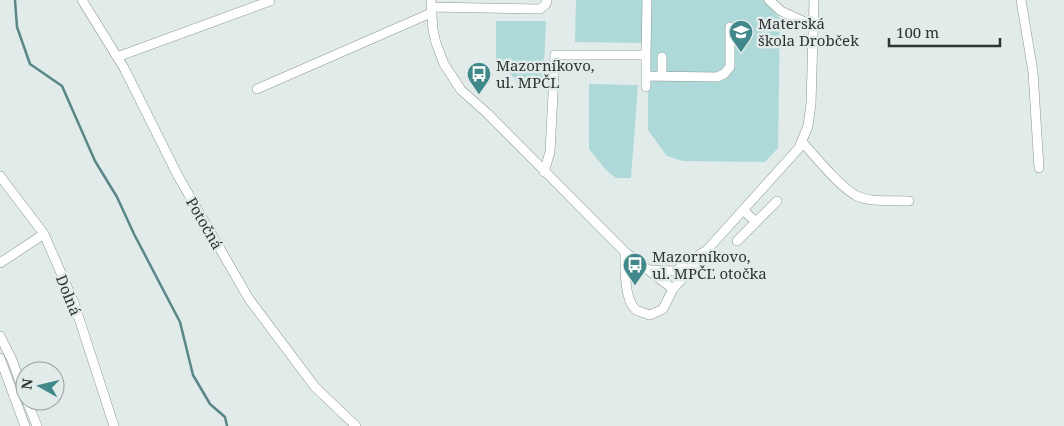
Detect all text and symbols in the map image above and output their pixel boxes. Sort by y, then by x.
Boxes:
place label: Materská škola Drobček [758,13,859,50]
scale bar [889,15,1000,47]
school or university icon: Materská škola Drobček [728,19,754,53]
text: 100 m [896,22,939,42]
place label: Mazorníkovo, ul. MPČL [496,55,595,92]
bus stop icon: Mazorníkovo, ul. MPČL [466,61,492,95]
street label: Potočná [182,193,228,253]
place label: Mazorníkovo, ul. MPČĽ otočka [652,246,767,283]
bus stop icon: Mazorníkovo, ul. MPČĽ otočka [622,252,648,286]
street label: Dolná [52,272,86,318]
north arrow [15,361,65,411]
text: N [16,377,37,391]

